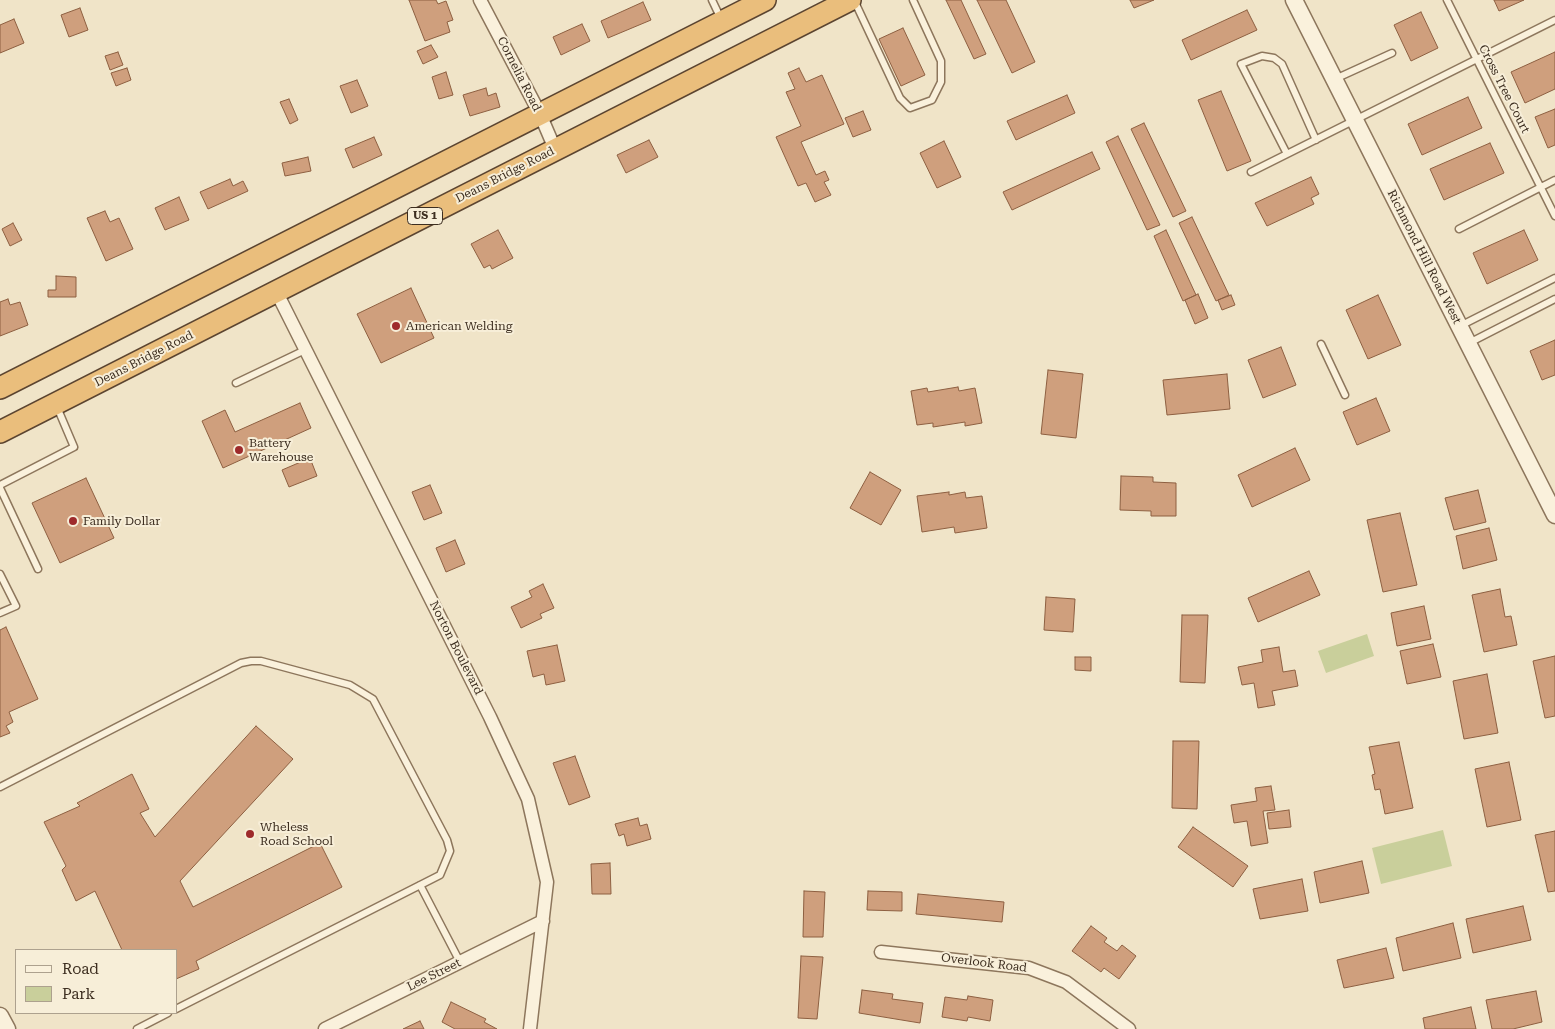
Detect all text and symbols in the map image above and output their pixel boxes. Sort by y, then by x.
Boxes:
street label: Cornelia Road [494,34,544,114]
street label: Cross Tree Court [1475,42,1533,136]
street label: Deans Bridge Road [453,144,557,206]
street label: Richmond Hill Road West [1384,188,1464,326]
road number: US 1 [408,208,442,225]
place label: American Welding [406,319,513,333]
marker: American Welding [390,320,402,332]
street label: Deans Bridge Road [92,328,196,390]
place label: Battery Warehouse [249,436,313,464]
marker: Battery Warehouse [233,444,245,456]
place label: Family Dollar [83,514,160,528]
marker: Family Dollar [67,515,79,527]
street label: Norton Boulevard [426,599,486,697]
place label: Wheless Road School [260,820,333,848]
marker: Wheless Road School [244,828,256,840]
legend [15,949,178,1014]
street label: Overlook Road [940,951,1028,975]
street label: Lee Street [405,956,463,994]
text: Road [62,960,99,978]
text: Park [62,985,95,1003]

